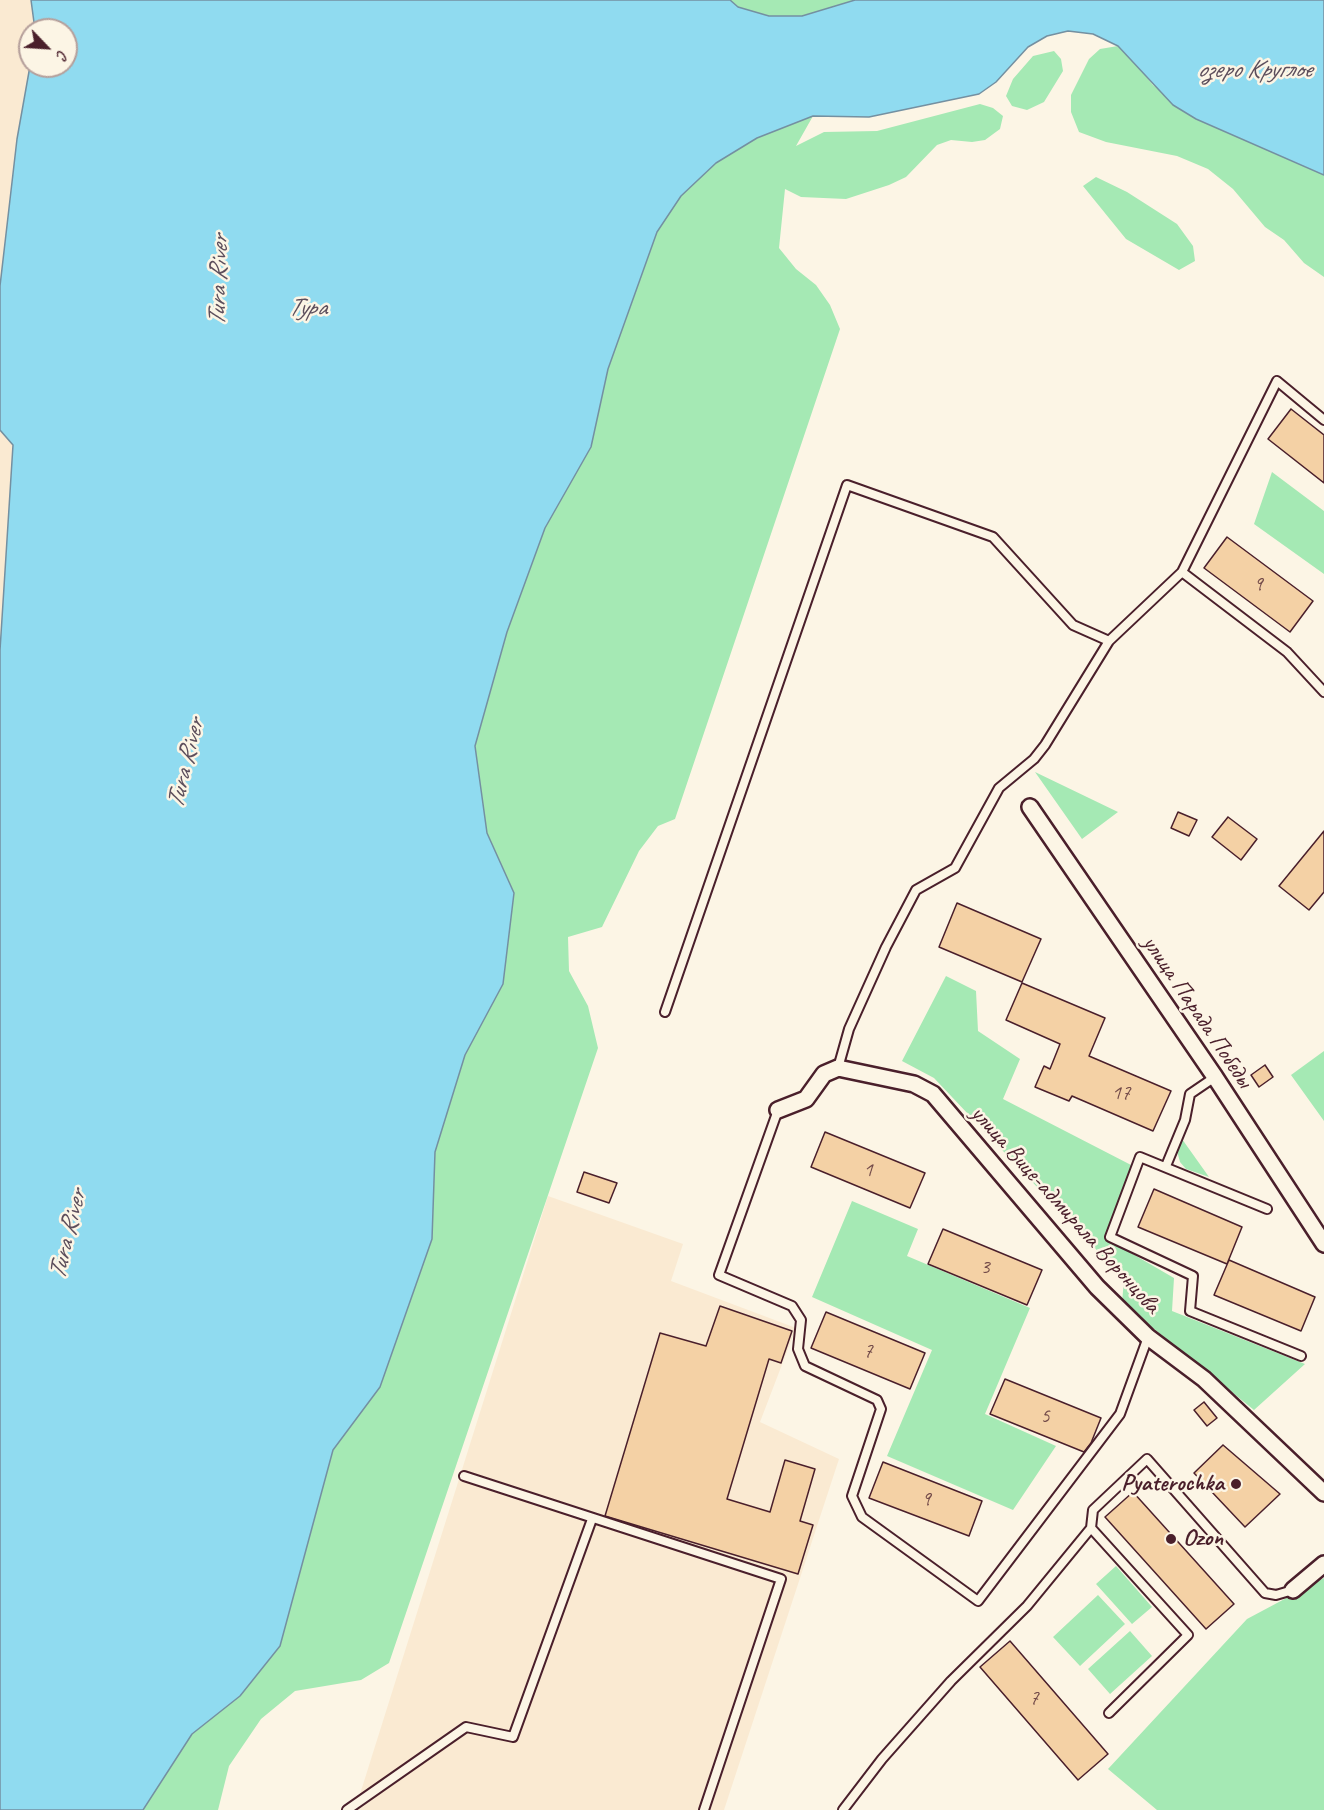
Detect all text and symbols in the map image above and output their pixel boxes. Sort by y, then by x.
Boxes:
north arrow [18,18,78,78]
text: С [52,47,73,63]
water label: озеро Круглое [1197,54,1311,86]
water label: Tura River [202,235,236,327]
water label: Тура [288,292,326,324]
house number: 9 [1253,571,1263,597]
water label: Tura River [160,716,212,812]
street label: улица Парада Победы [1135,930,1259,1094]
house number: 17 [1112,1080,1130,1106]
street label: улица Вице-адмирала Воронцова [964,1100,1166,1320]
house number: 1 [863,1157,873,1183]
water label: Tura River [42,1187,94,1283]
house number: 3 [980,1254,990,1280]
house number: 7 [863,1338,873,1364]
house number: 5 [1040,1403,1050,1429]
place label: Pyaterochka [1121,1470,1224,1498]
marker: Pyaterochka [1229,1477,1243,1491]
house number: 9 [921,1486,931,1512]
place label: Ozon [1183,1525,1223,1553]
marker: Ozon [1164,1532,1178,1546]
house number: 7 [1029,1685,1039,1711]

